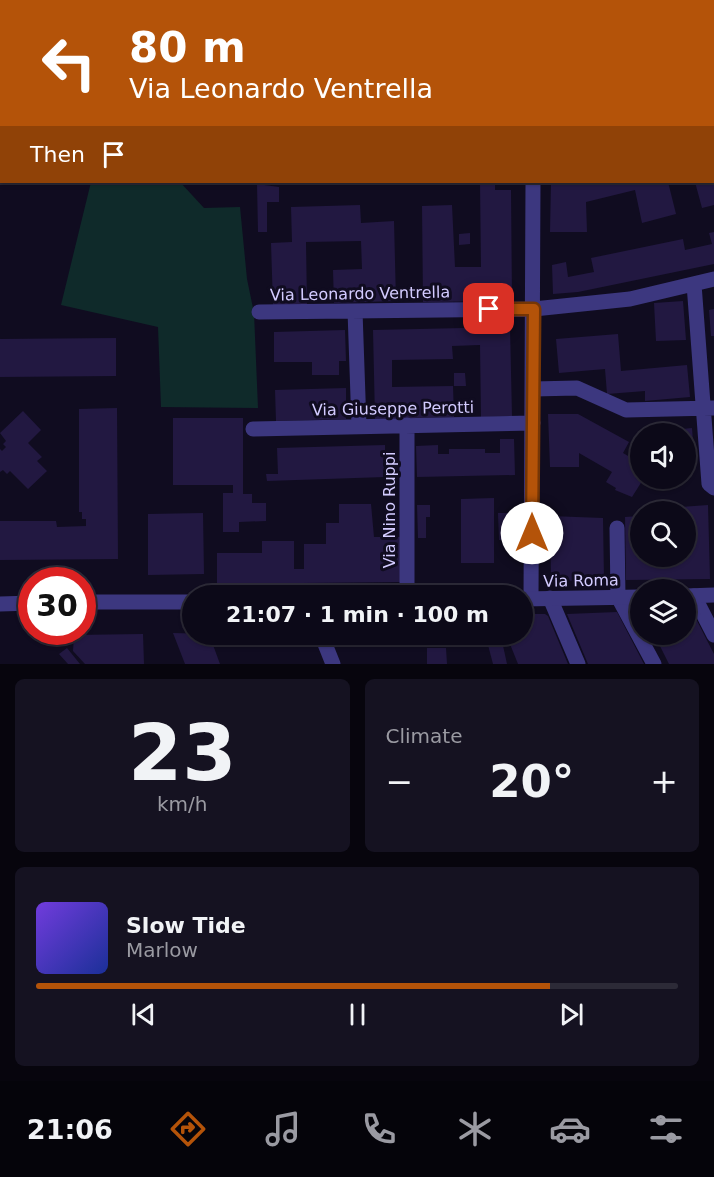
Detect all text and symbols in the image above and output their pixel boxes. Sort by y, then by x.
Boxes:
text: 80 m [129,23,246,72]
icon: left [30,24,108,102]
text: Via Leonardo Ventrella [129,73,433,104]
icon: arrive [97,138,130,171]
text: Then [30,142,85,167]
street label: Via Leonardo Ventrella [270,282,450,305]
pin [463,283,514,334]
icon: arrive [472,292,505,325]
street label: Via Giuseppe Perotti [312,398,474,419]
map controls [630,423,696,645]
button: sound [630,423,696,489]
street label: Via Nino Ruppi [380,452,399,568]
position arrow [500,501,564,565]
button: search [630,501,696,567]
speed limit sign: 30 [18,567,96,645]
street label: Via Roma [543,570,619,591]
button: layers [630,579,696,645]
text: 21:07 · 1 min · 100 m [226,602,489,627]
text: 23 [128,708,237,798]
text: Climate [386,724,462,748]
text: 20° [489,755,574,808]
text: − [386,762,413,801]
text: + [650,762,678,801]
text: km/h [157,792,207,816]
text: Slow Tide [126,913,246,938]
text: Marlow [126,938,198,962]
icon: previous [127,998,160,1031]
icon: pause [341,998,374,1031]
icon: next [555,998,588,1031]
icon: directions [167,1108,209,1150]
icon: music [262,1108,304,1150]
icon: phone [358,1108,400,1150]
icon: climate [454,1108,496,1150]
icon: car [549,1108,591,1150]
icon: filters [645,1108,687,1150]
text: 21:06 [27,1114,113,1145]

